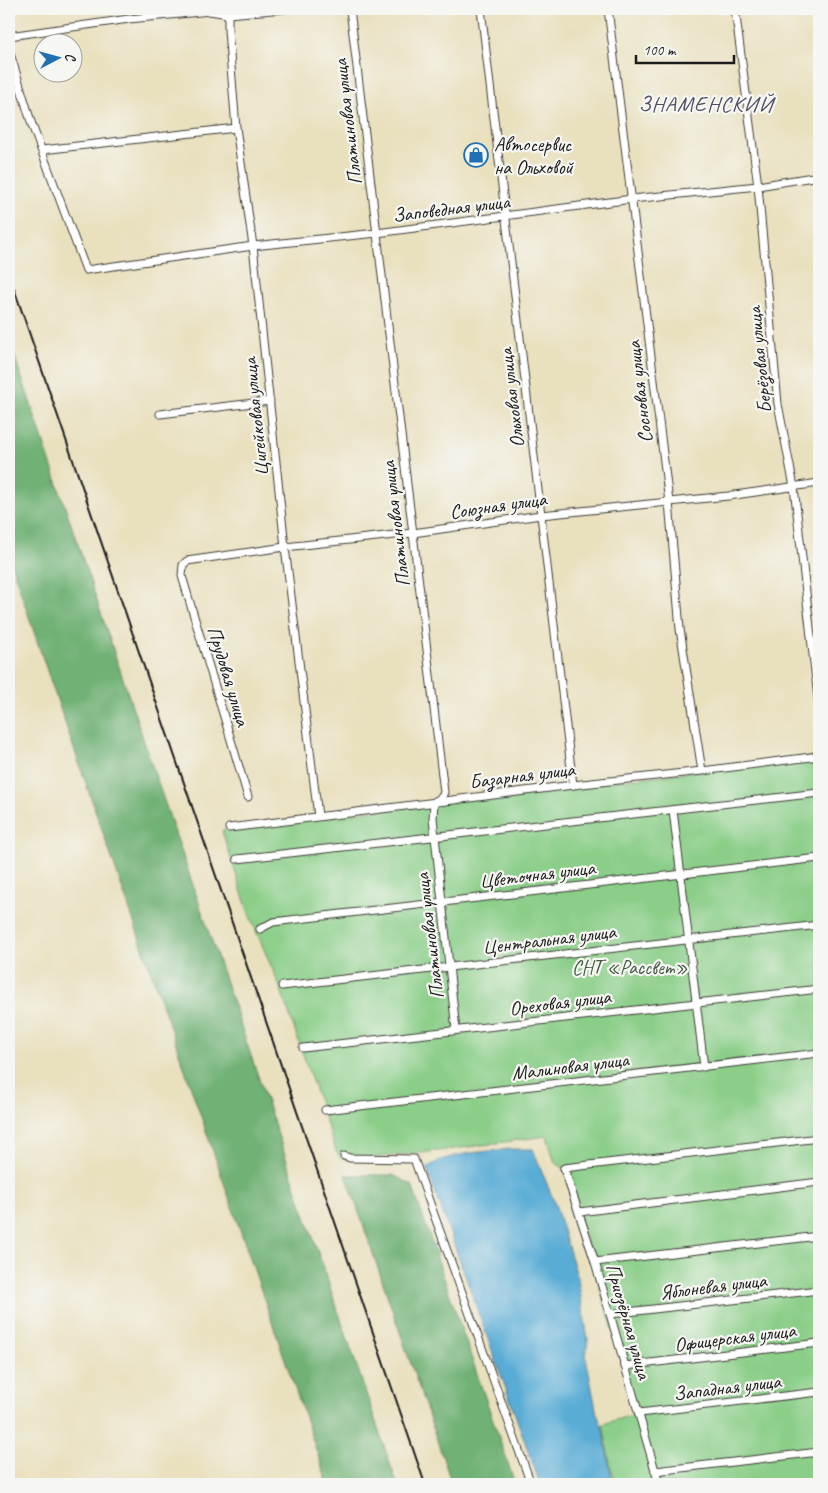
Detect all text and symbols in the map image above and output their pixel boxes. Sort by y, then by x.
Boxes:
north arrow [32,32,82,82]
scale bar [636,32,733,64]
text: 100 m [643,41,677,60]
text: С [62,52,79,63]
street label: Платиновая улица [327,56,368,186]
district label: ЗНАМЕНСКИЙ [638,90,777,118]
place label: Автосервис на Ольховой [494,132,575,180]
shop icon: Автосервис на Ольховой [463,142,489,168]
street label: Заповедная улица [391,189,513,228]
street label: Берёзовая улица [741,303,779,415]
street label: Сосновая улица [621,338,658,444]
street label: Ольховая улица [493,345,530,449]
street label: Цигейковая улица [237,355,274,478]
street label: Платиновая улица [375,458,416,588]
street label: Союзная улица [448,486,549,526]
street label: Прудовая улица [202,623,256,730]
street label: Базарная улица [468,756,578,795]
street label: Цветочная улица [478,855,598,894]
street label: Платиновая улица [409,870,450,1000]
street label: Центральная улица [481,919,618,960]
park label: СНТ «Рассвет» [572,955,688,980]
street label: Ореховая улица [508,984,613,1021]
street label: Малиновая улица [510,1047,632,1086]
street label: Приозёрная улица [600,1261,657,1384]
street label: Яблоневая улица [658,1267,769,1305]
street label: Офицерская улица [673,1318,798,1357]
street label: Западная улица [672,1368,783,1406]

